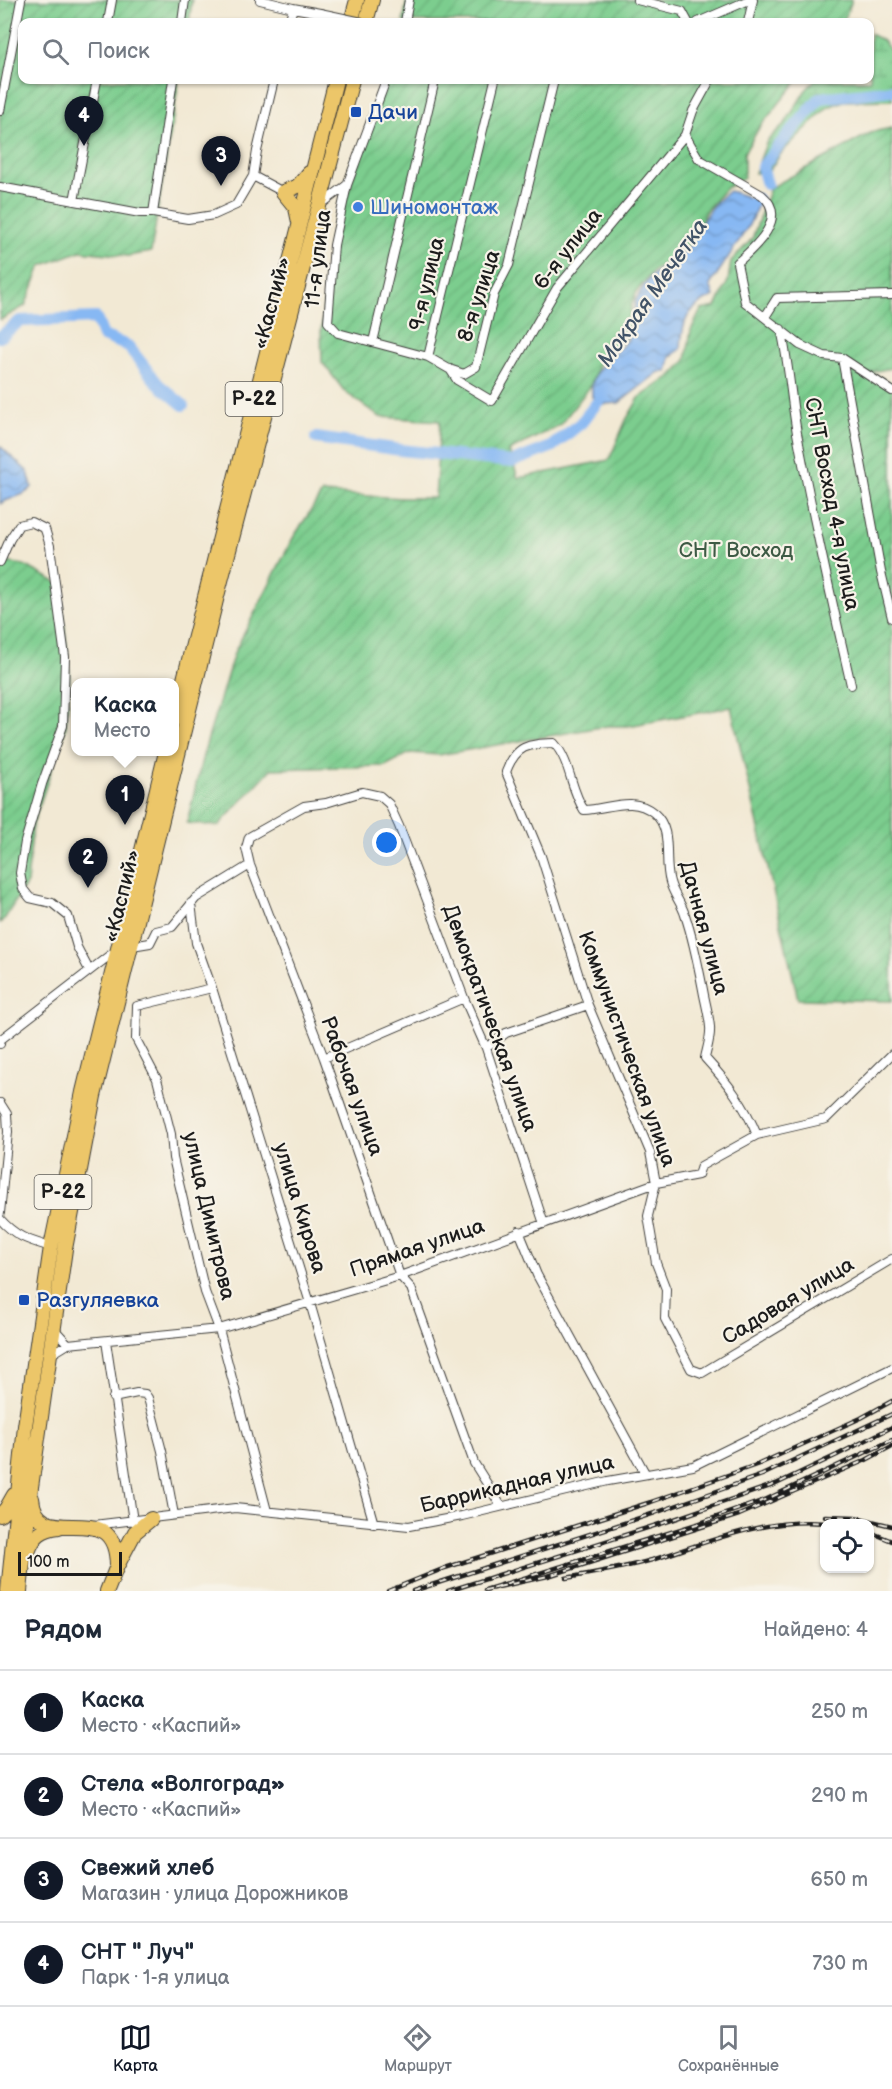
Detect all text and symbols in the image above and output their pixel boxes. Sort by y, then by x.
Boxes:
search box [18,18,874,84]
icon: search [39,35,72,68]
text: Поиск [87,38,150,65]
pin: 4 [64,96,104,146]
place label: Дачи [368,100,418,125]
marker: Дачи [349,105,363,119]
pin: 3 [202,136,240,186]
place label: Шиномонтаж [370,195,498,220]
marker: Шиномонтаж [351,200,365,214]
street label: 6-я улица [529,203,608,295]
street label: 11-я улица [300,208,337,310]
water label: Мокрая Мечетка [592,214,714,372]
street label: 9-я улица [404,234,450,333]
street label: 8-я улица [452,246,506,345]
street label: «Каспий» [248,254,296,352]
road number: Р-22 [226,382,282,416]
street label: СНТ Восход 4-я улица [799,395,865,613]
park label: СНТ Восход [679,538,794,563]
popup [71,678,179,756]
text: Каска [93,692,157,719]
text: Место [93,719,150,743]
pin: 1 [106,776,144,825]
your location [372,828,401,857]
pin: 2 [68,838,107,888]
street label: «Каспий» [98,847,146,945]
street label: Дачная улица [674,858,734,998]
street label: Демократическая улица [437,901,543,1135]
street label: Коммунистическая улица [573,928,681,1171]
street label: Рабочая улица [315,1013,389,1160]
street label: улица Димитрова [177,1129,241,1303]
street label: улица Кирова [268,1140,332,1277]
road number: Р-22 [34,1175,92,1209]
street label: Прямая улица [346,1213,488,1283]
street label: Садовая улица [718,1252,859,1350]
place label: Разгуляевка [36,1288,160,1313]
marker: Разгуляевка [17,1293,31,1307]
street label: Баррикадная улица [418,1449,617,1518]
map controls [820,1519,874,1573]
button: locate [820,1519,874,1573]
scale bar [18,1549,122,1576]
text: 100 m [27,1553,70,1572]
text: Рядом [24,1615,102,1646]
text: Найдено: 4 [763,1618,868,1642]
text: Каска [81,1687,144,1714]
text: 1 [39,1700,48,1724]
text: 250 m [811,1700,868,1724]
text: Место · «Каспий» [81,1714,241,1738]
text: Стела «Волгоград» [81,1771,285,1798]
text: 2 [38,1784,49,1808]
text: 290 m [811,1784,868,1808]
text: Место · «Каспий» [81,1798,241,1822]
text: Свежий хлеб [81,1855,214,1882]
text: 3 [38,1868,49,1892]
text: 650 m [811,1868,868,1892]
text: Магазин · улица Дорожников [81,1882,348,1906]
text: СНТ " Луч" [81,1939,194,1966]
text: 4 [38,1952,49,1976]
text: 730 m [812,1952,868,1976]
text: Парк · 1-я улица [81,1966,230,1990]
tab: Карта [113,2021,158,2076]
tab: Маршрут [384,2021,452,2076]
tab: Сохранённые [678,2021,779,2076]

